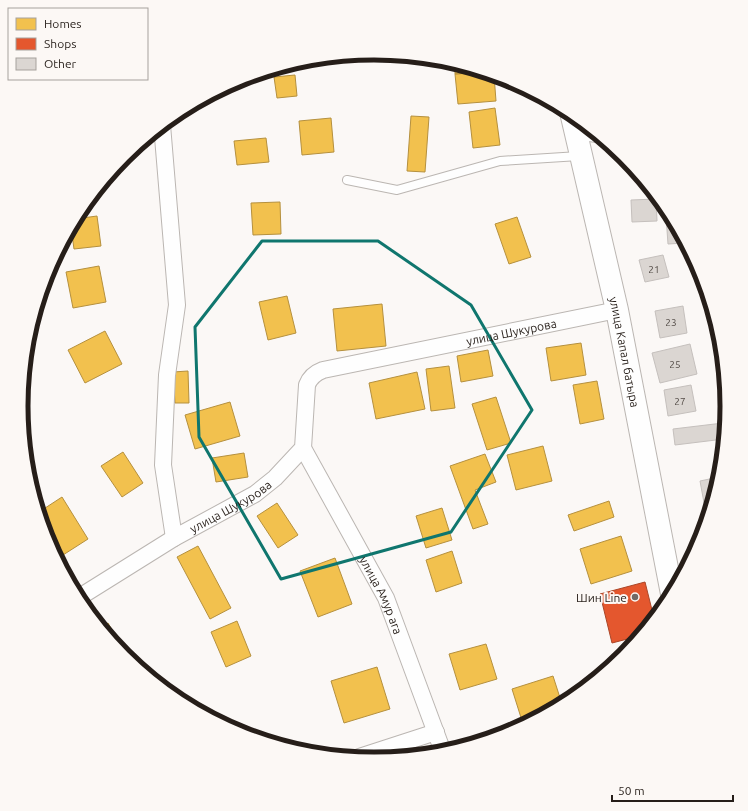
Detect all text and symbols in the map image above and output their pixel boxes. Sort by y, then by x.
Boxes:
legend [8,8,148,80]
text: Homes [44,17,82,30]
text: Shops [44,37,76,50]
text: Other [44,57,77,70]
house number: 21 [648,264,660,275]
street label: улица Капал батыра [608,295,642,408]
street label: улица Шукурова [465,316,558,347]
house number: 23 [665,317,677,328]
house number: 25 [669,359,681,370]
house number: 27 [674,396,686,407]
street label: улица Шукурова [187,477,274,535]
street label: улица Амур ага [358,554,405,636]
place label: Шин Line [576,591,627,604]
marker: Шин Line [630,592,640,602]
scale bar [612,777,733,803]
text: 50 m [618,784,645,797]

